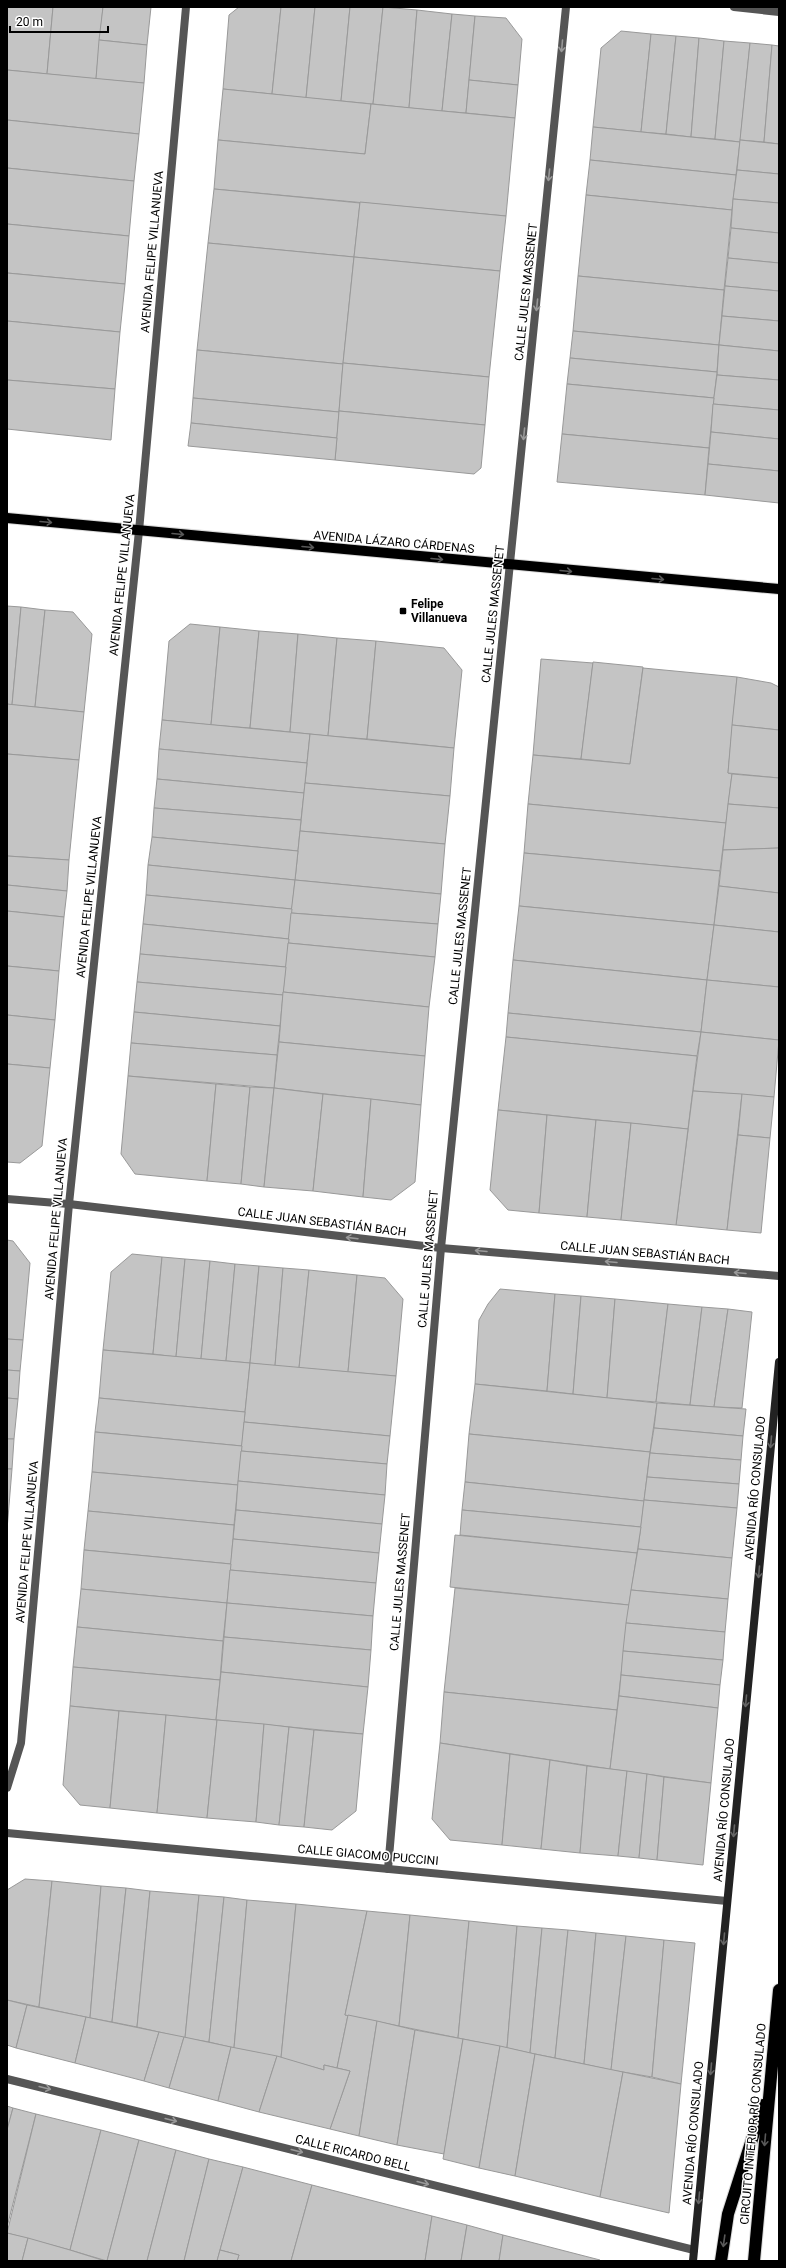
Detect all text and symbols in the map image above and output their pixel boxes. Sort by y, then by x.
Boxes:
scale bar [10,8,108,34]
text: 20 m [16,15,43,29]
one-way arrow [558,39,566,52]
one-way arrow [546,168,553,181]
street label: AVENIDA FELIPE VILLANUEVA [138,170,166,334]
street label: CALLE JULES MASSENET [512,222,540,362]
one-way arrow [533,298,540,311]
one-way arrow [520,427,527,440]
street label: AVENIDA FELIPE VILLANUEVA [107,493,137,657]
one-way arrow [39,518,52,526]
street label: AVENIDA LÁZARO CÁRDENAS [313,527,475,556]
one-way arrow [171,531,184,538]
one-way arrow [301,543,314,550]
street label: CALLE JULES MASSENET [479,544,507,684]
one-way arrow [430,555,443,562]
one-way arrow [559,567,572,574]
one-way arrow [651,575,664,582]
place label: Felipe Villanueva [411,597,468,625]
marker: Felipe Villanueva [398,606,408,616]
street label: AVENIDA FELIPE VILLANUEVA [74,815,104,979]
street label: CALLE JULES MASSENET [446,866,474,1006]
street label: AVENIDA FELIPE VILLANUEVA [42,1137,70,1301]
street label: CALLE JULES MASSENET [415,1190,441,1328]
street label: CALLE JUAN SEBASTIÁN BACH [237,1204,407,1239]
one-way arrow [346,1234,359,1241]
street label: CALLE JUAN SEBASTIÁN BACH [560,1238,730,1267]
one-way arrow [475,1248,488,1255]
one-way arrow [605,1259,618,1266]
one-way arrow [734,1269,747,1277]
street label: AVENIDA RÍO CONSULADO [741,1416,768,1560]
one-way arrow [768,1435,775,1448]
street label: AVENIDA FELIPE VILLANUEVA [13,1460,41,1624]
street label: CALLE JULES MASSENET [387,1513,413,1651]
one-way arrow [755,1565,763,1578]
one-way arrow [743,1694,750,1707]
street label: AVENIDA RÍO CONSULADO [710,1738,737,1882]
one-way arrow [730,1824,738,1837]
street label: CALLE GIACOMO PUCCINI [297,1842,439,1868]
one-way arrow [720,1933,727,1946]
street label: CIRCUITO INTERIOR RÍO CONSULADO [736,2023,769,2225]
street label: AVENIDA RÍO CONSULADO [679,2061,706,2205]
one-way arrow [707,2062,715,2075]
one-way arrow [38,2085,51,2093]
one-way arrow [164,2117,177,2124]
street label: CALLE RICARDO BELL [294,2132,413,2174]
one-way arrow [762,2133,769,2146]
one-way arrow [290,2148,303,2156]
one-way arrow [416,2179,429,2187]
one-way arrow [695,2191,702,2204]
one-way arrow [720,2234,728,2247]

